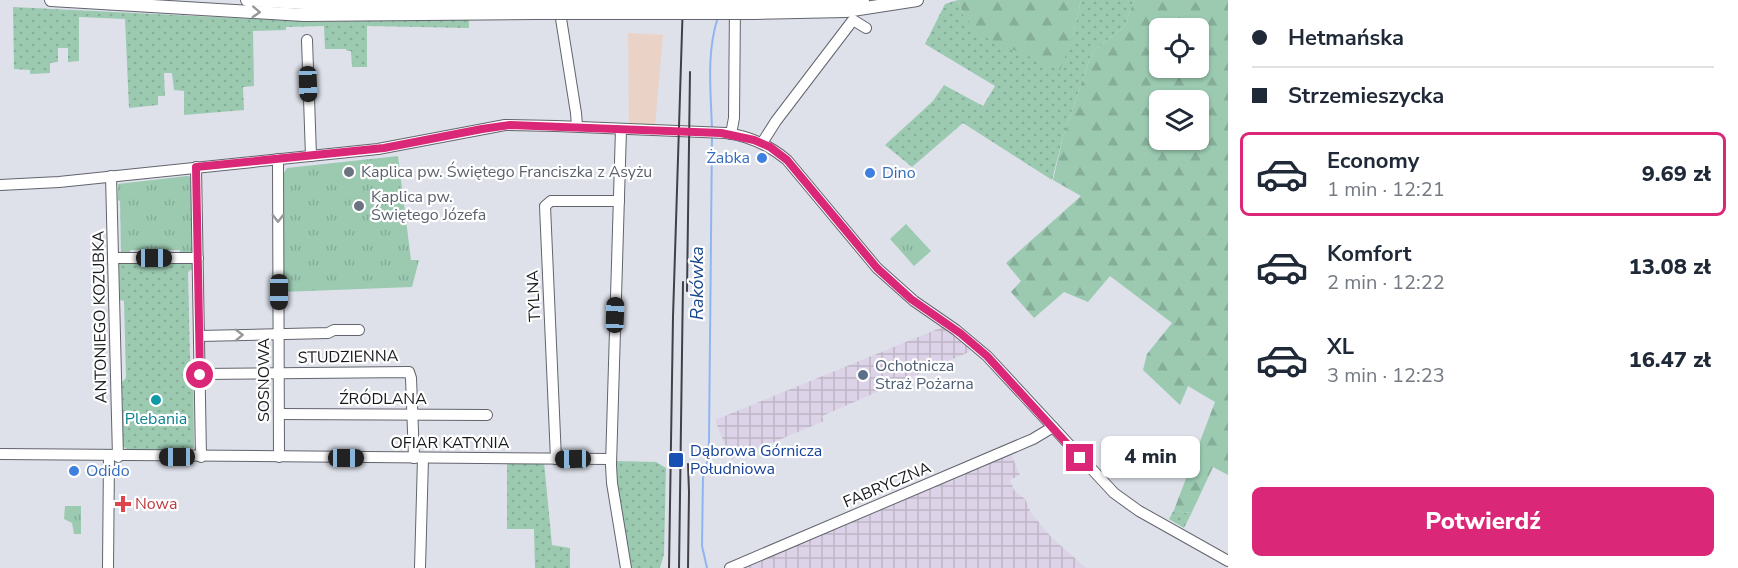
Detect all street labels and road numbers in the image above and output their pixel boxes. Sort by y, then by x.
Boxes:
street label: ANTONIEGO KOZUBKA [87,230,113,403]
street label: TYLNA [522,269,546,322]
street label: SOSNOWA [253,338,275,422]
street label: STUDZIENNA [297,345,399,369]
street label: ŹRÓDLANA [339,388,427,410]
street label: OFIAR KATYNIA [391,432,510,454]
street label: FABRYCZNA [840,457,935,513]

